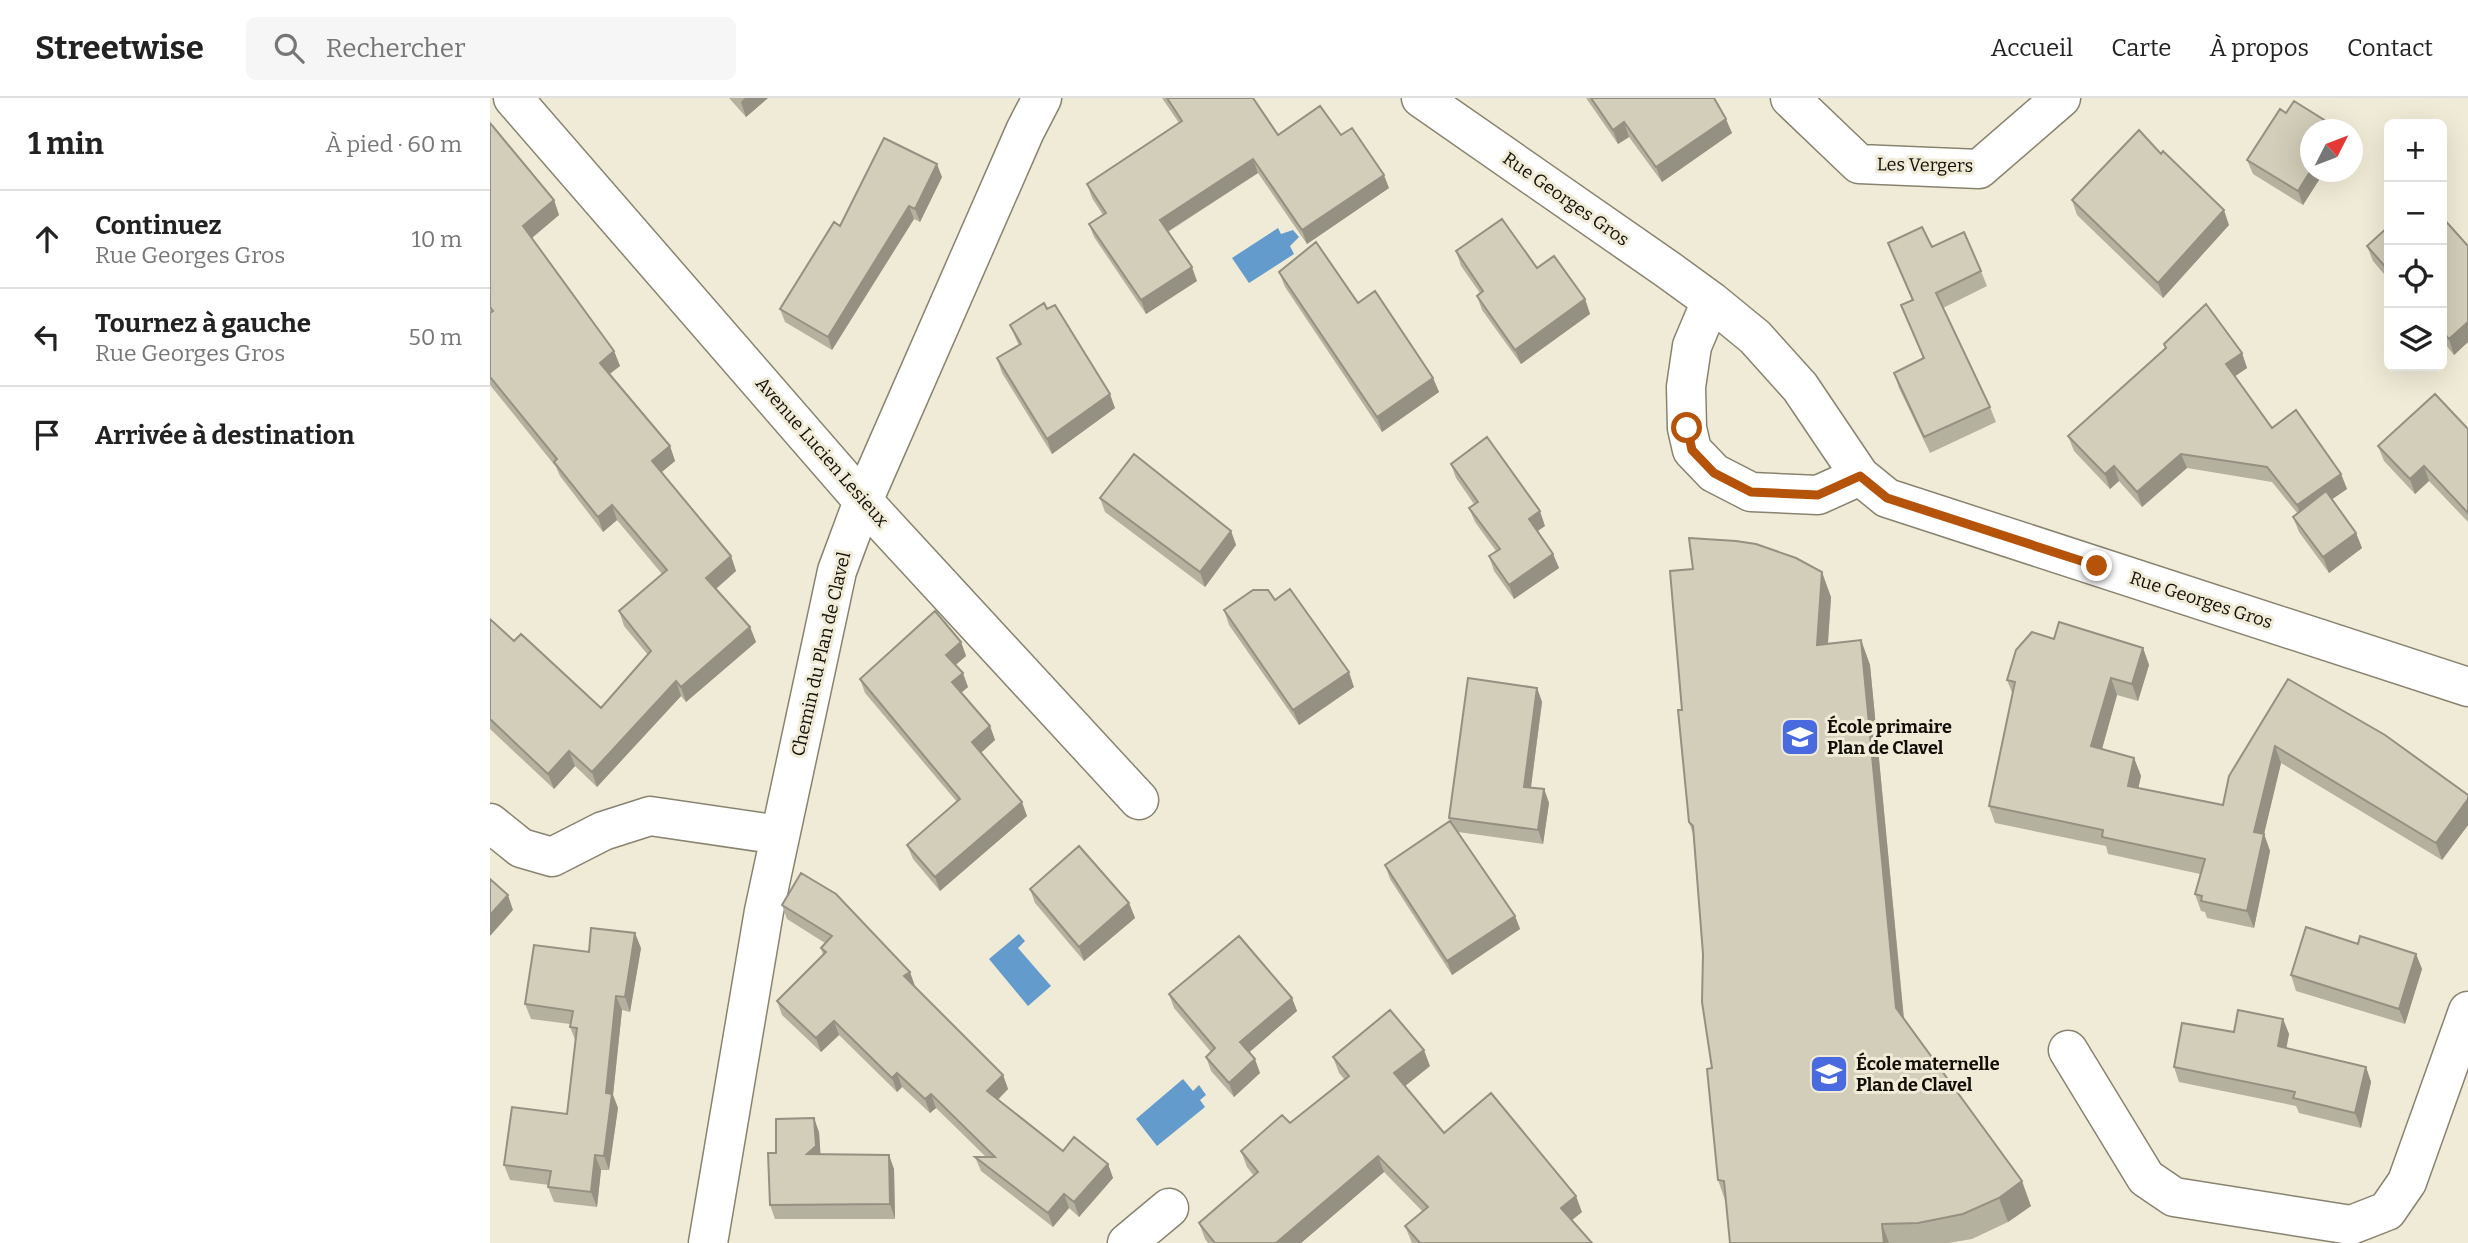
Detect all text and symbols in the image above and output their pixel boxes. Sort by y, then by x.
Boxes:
search box [246,17,736,80]
text: Streetwise [35,28,204,68]
icon: search [270,29,308,67]
text: Rechercher [326,33,465,64]
text: Accueil [1991,34,2073,62]
text: Carte [2111,34,2171,62]
text: À propos [2209,34,2309,62]
text: Contact [2347,34,2433,62]
north arrow [2300,119,2363,182]
map controls [2384,119,2447,371]
button: + [2384,119,2447,182]
text: 1 min [28,126,104,162]
text: À pied · 60 m [325,130,462,158]
street label: Rue Georges Gros [1499,147,1633,251]
street label: Les Vergers [1877,153,1973,177]
button: − [2384,182,2447,245]
text: Continuez [95,210,222,241]
icon: ahead [28,220,66,258]
text: 10 m [411,225,462,253]
text: Rue Georges Gros [95,241,285,269]
button: locate [2384,245,2447,308]
text: Tournez à gauche [95,308,311,339]
button: layers [2384,308,2447,371]
icon: left [28,318,66,356]
text: 50 m [408,323,462,351]
text: Rue Georges Gros [95,339,285,367]
street label: Avenue Lucien Lesieux [751,373,893,531]
route start [1671,412,1702,443]
icon: arrive [28,416,66,454]
text: Arrivée à destination [95,420,354,451]
street label: Chemin du Plan de Clavel [787,550,855,758]
route end [2081,550,2112,581]
street label: Rue Georges Gros [2127,567,2275,633]
place label: École primaire Plan de Clavel [1827,715,1952,759]
school or university icon: École primaire Plan de Clavel [1779,716,1821,758]
place label: École maternelle Plan de Clavel [1856,1052,2000,1096]
school or university icon: École maternelle Plan de Clavel [1808,1053,1850,1095]

